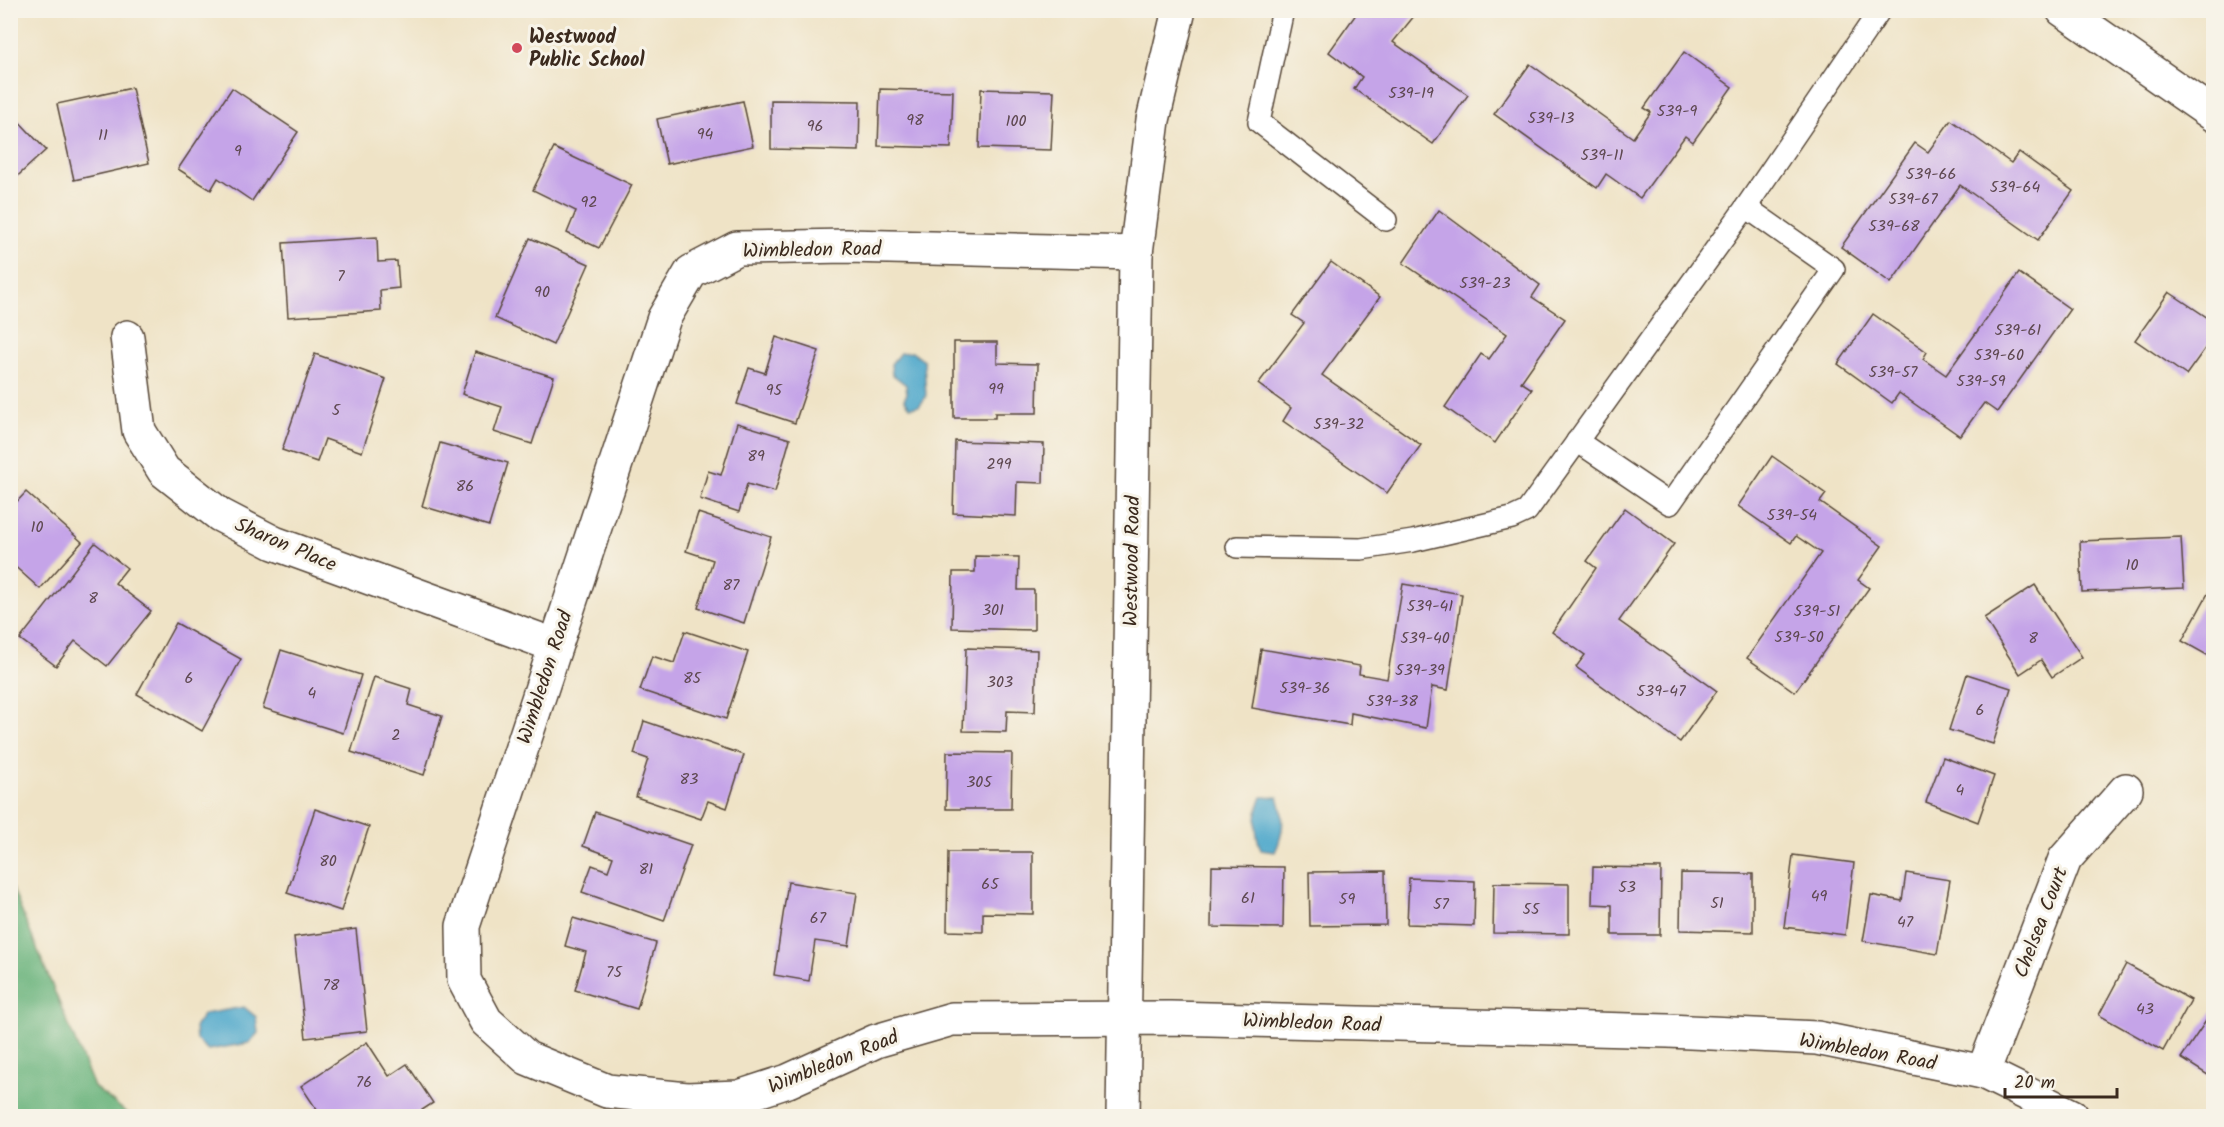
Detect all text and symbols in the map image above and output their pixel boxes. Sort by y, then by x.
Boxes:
place label: Westwood Public School [529,22,645,77]
marker: Westwood Public School [510,41,524,55]
house number: 539-19 [1388,81,1434,106]
house number: 539-9 [1657,99,1698,124]
house number: 539-13 [1527,106,1575,131]
house number: 98 [906,108,924,133]
house number: 100 [1005,109,1027,134]
house number: 96 [807,114,823,139]
house number: 94 [697,122,713,147]
house number: 11 [98,123,108,148]
house number: 9 [234,139,242,164]
house number: 539-11 [1581,143,1623,168]
house number: 539-66 [1906,162,1956,187]
house number: 539-64 [1990,175,2040,200]
house number: 539-67 [1888,187,1938,212]
house number: 92 [580,190,598,215]
house number: 539-68 [1868,214,1920,239]
street label: Wimbledon Road [742,234,883,268]
house number: 7 [337,264,345,289]
house number: 539-23 [1459,271,1511,296]
house number: 90 [534,280,550,305]
house number: 539-61 [1995,318,2041,343]
house number: 539-60 [1974,343,2024,368]
house number: 539-57 [1869,360,1918,385]
house number: 539-59 [1956,369,2006,394]
house number: 99 [988,377,1004,402]
house number: 95 [766,378,784,403]
house number: 5 [332,398,342,423]
house number: 539-32 [1313,412,1365,437]
house number: 89 [747,444,765,469]
house number: 299 [987,452,1012,477]
house number: 86 [456,474,474,499]
street label: Westwood Road [1116,494,1150,627]
house number: 539-54 [1767,503,1817,528]
street label: Sharon Place [229,510,341,582]
house number: 10 [30,515,44,540]
house number: 10 [2125,553,2139,578]
house number: 87 [722,573,740,598]
house number: 8 [88,586,98,611]
house number: 539-41 [1407,594,1453,619]
house number: 301 [982,598,1004,623]
house number: 539-51 [1794,599,1840,624]
street label: Wimbledon Road [509,606,583,748]
house number: 539-50 [1774,625,1824,650]
house number: 539-40 [1400,626,1450,651]
house number: 8 [2028,626,2038,651]
house number: 539-39 [1395,658,1445,683]
house number: 6 [185,666,193,691]
house number: 85 [683,666,703,691]
house number: 303 [987,670,1013,695]
house number: 539-36 [1280,676,1330,701]
house number: 539-47 [1636,679,1686,704]
house number: 4 [308,681,317,706]
house number: 539-38 [1366,689,1418,714]
house number: 6 [1976,698,1984,723]
house number: 2 [391,723,401,748]
house number: 83 [680,767,698,792]
house number: 305 [966,770,993,795]
house number: 4 [1956,778,1965,803]
house number: 80 [319,849,337,874]
house number: 81 [639,857,653,882]
street label: Chelsea Court [2006,862,2078,983]
house number: 65 [981,872,1000,897]
house number: 53 [1618,875,1636,900]
house number: 49 [1811,884,1828,909]
house number: 61 [1241,886,1255,911]
house number: 59 [1339,887,1355,912]
house number: 51 [1710,891,1724,916]
house number: 57 [1433,892,1450,917]
house number: 55 [1522,897,1541,922]
house number: 67 [810,906,827,931]
house number: 47 [1897,910,1914,935]
house number: 75 [606,960,623,985]
house number: 78 [322,973,340,998]
house number: 43 [2136,997,2154,1022]
street label: Wimbledon Road [1242,1006,1383,1042]
street label: Wimbledon Road [764,1022,905,1104]
street label: Wimbledon Road [1797,1025,1940,1081]
scale bar [2005,1061,2118,1099]
text: 20 m [2014,1069,2055,1098]
house number: 76 [356,1070,372,1095]

